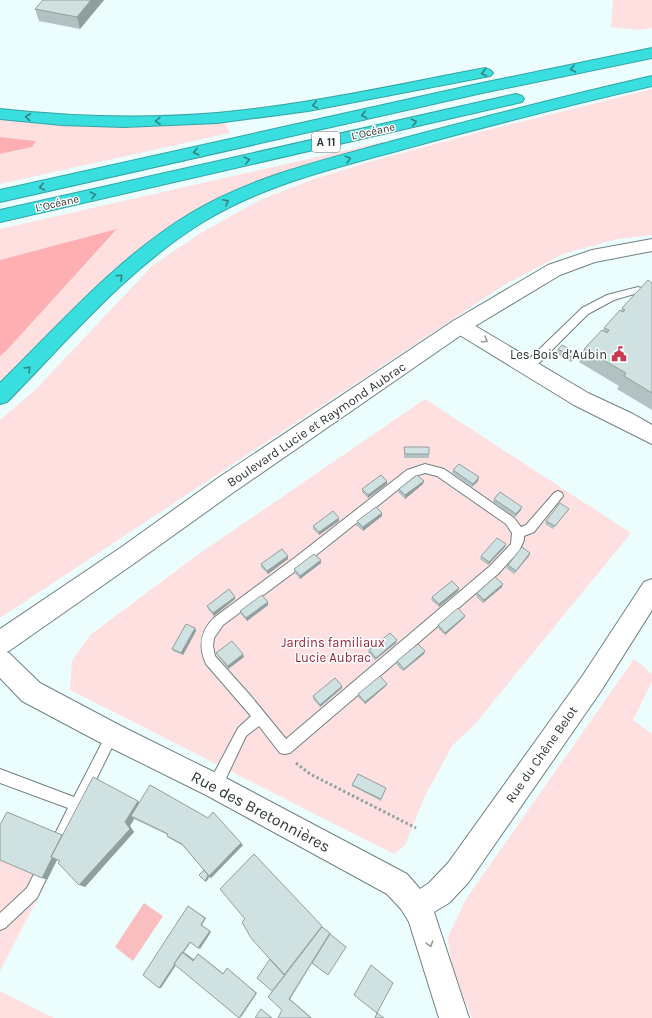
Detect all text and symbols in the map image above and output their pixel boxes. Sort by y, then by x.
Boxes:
one-way arrow [569,64,576,73]
one-way arrow [481,69,487,77]
one-way arrow [312,100,318,108]
one-way arrow [360,110,367,118]
one-way arrow [25,113,31,122]
one-way arrow [155,117,161,125]
one-way arrow [411,118,418,126]
street label: L’Océane [350,120,396,143]
road number: A 11 [312,132,340,152]
one-way arrow [193,148,199,156]
one-way arrow [344,155,351,164]
one-way arrow [244,156,250,164]
one-way arrow [38,182,45,191]
one-way arrow [89,191,96,199]
street label: L’Océane [34,192,80,215]
one-way arrow [221,199,229,207]
one-way arrow [115,275,123,282]
one-way arrow [481,336,488,343]
public building icon: Les Bois d’Aubin [610,345,628,363]
place label: Les Bois d’Aubin [510,347,607,362]
street label: Boulevard Lucie et Raymond Aubrac [224,359,408,490]
one-way arrow [23,366,31,374]
park label: Jardins familiaux Lucie Aubrac [281,635,385,665]
street label: Rue du Chêne Belot [502,703,581,806]
street label: Rue des Bretonnières [188,767,334,856]
one-way arrow [425,940,434,947]

